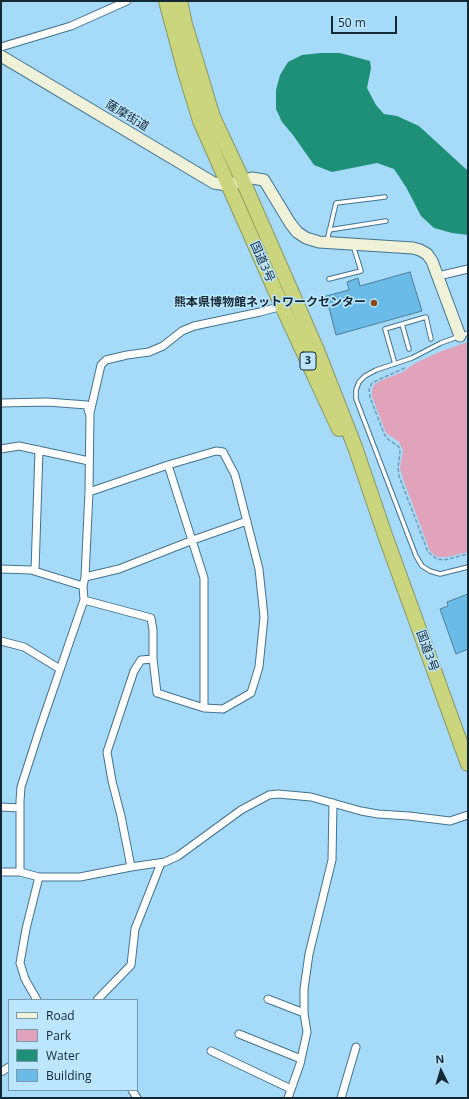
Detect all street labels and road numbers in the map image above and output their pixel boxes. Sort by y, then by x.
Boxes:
street label: 薩摩街道 [103,97,151,135]
street label: 国道3号 [247,239,277,285]
road number: 3 [300,352,316,370]
street label: 国道3号 [413,628,441,674]

